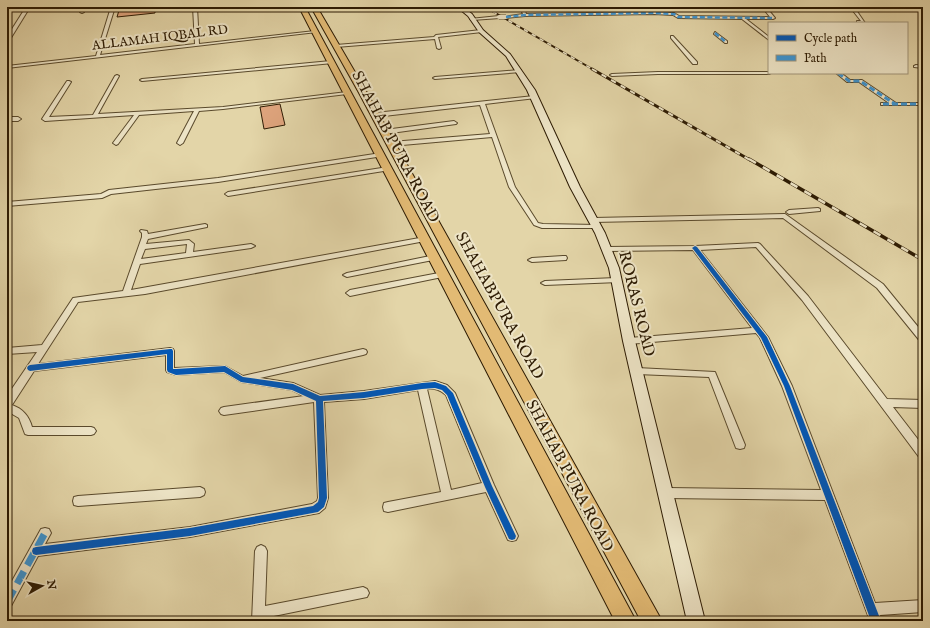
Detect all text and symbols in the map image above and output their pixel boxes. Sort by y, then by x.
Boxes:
street label: ALLAMAH IQBAL RD [90,21,229,55]
legend [768,22,908,74]
text: Cycle path [804,31,858,47]
text: Path [804,51,827,66]
street label: SHAHAB PURA ROAD [347,68,444,226]
street label: SHAHABPURA ROAD [450,229,548,383]
street label: RORAS ROAD [613,249,659,359]
street label: SHAHAB PURA ROAD [521,397,618,555]
north arrow [22,566,62,606]
text: N [43,578,59,591]

